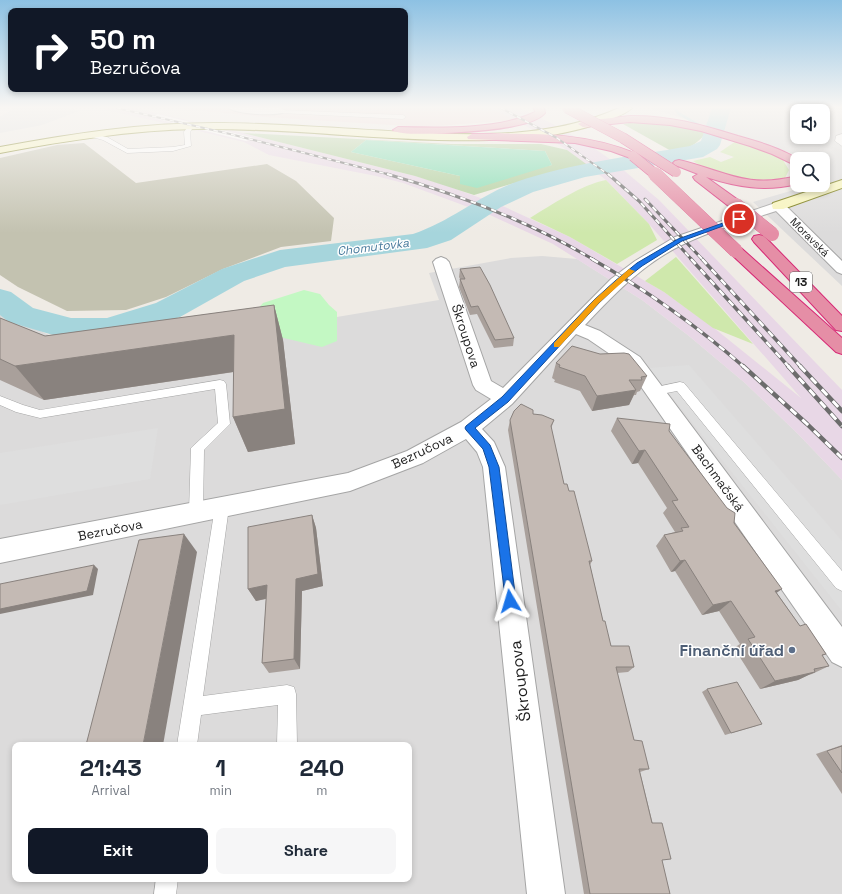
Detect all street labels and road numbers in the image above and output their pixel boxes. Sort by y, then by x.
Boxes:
street label: Moravská [787,214,833,260]
road number: 13 [790,272,812,292]
street label: Škroupova [448,302,484,371]
street label: Bezručova [389,429,456,473]
street label: Bachmačská [688,441,748,515]
street label: Bezručova [76,515,144,545]
street label: Škroupova [505,639,535,723]

